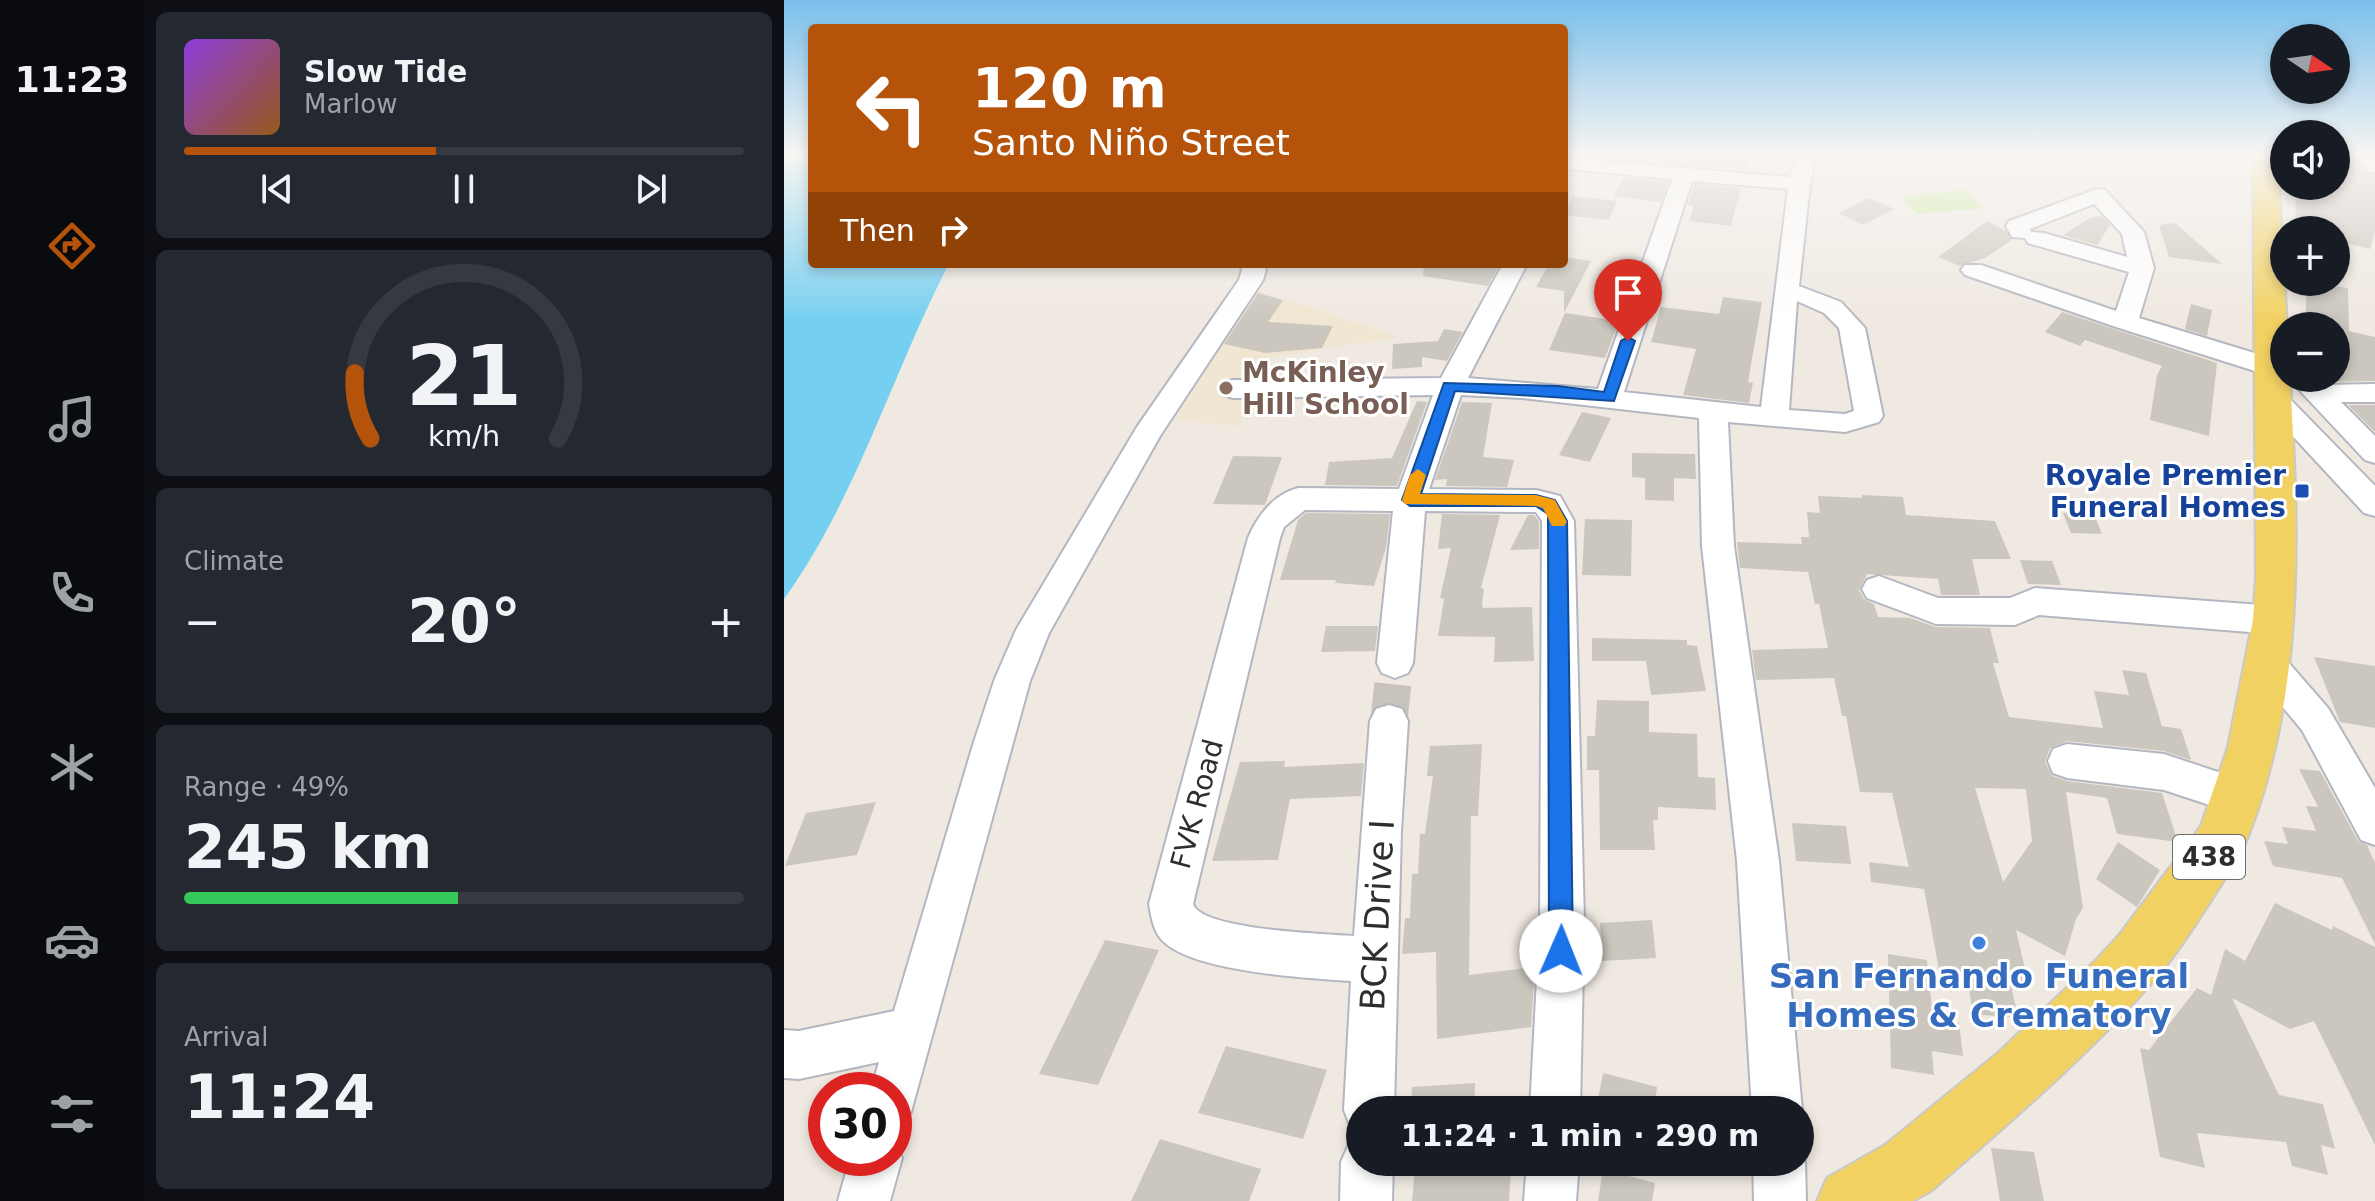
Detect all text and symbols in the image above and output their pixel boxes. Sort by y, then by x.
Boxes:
north arrow [2270,24,2350,104]
map controls [2270,24,2350,392]
text: Slow Tide [304,54,467,89]
text: 120 m [972,55,1167,120]
icon: left [840,56,944,160]
text: 11:23 [15,59,129,100]
text: Marlow [304,89,397,119]
button: sound [2270,120,2350,200]
text: Santo Niño Street [972,122,1290,163]
icon: previous [255,167,299,211]
icon: pause [442,167,486,211]
icon: next [629,167,673,211]
icon: right [931,208,975,252]
text: Then [840,213,915,248]
button: + [2270,216,2350,296]
icon: directions [44,218,100,274]
pin [1594,259,1662,341]
icon: arrive [1606,271,1650,315]
button: − [2270,312,2350,392]
text: 21 [406,327,522,424]
place label: McKinley Hill School [1242,356,1409,421]
marker: McKinley Hill School [1217,379,1235,397]
icon: music [44,391,100,447]
text: km/h [428,419,500,453]
place label: Royale Premier Funeral Homes [2045,459,2286,524]
marker: Royale Premier Funeral Homes [2293,482,2311,500]
text: Climate [184,546,284,576]
icon: phone [44,565,100,621]
text: 20° [407,586,521,656]
text: − [184,596,221,647]
text: + [707,596,744,647]
street label: FVK Road [1164,736,1230,872]
icon: climate [44,739,100,795]
text: Range · 49% [184,772,349,802]
text: 245 km [184,812,433,882]
street label: BCK Drive I [1352,819,1402,1011]
road number: 438 [2173,835,2245,879]
position arrow [1519,909,1603,993]
icon: car [44,912,100,968]
marker: San Fernando Funeral Homes & Crematory [1970,934,1988,952]
place label: San Fernando Funeral Homes & Crematory [1769,956,2189,1035]
text: Arrival [184,1022,268,1052]
text: 11:24 [184,1062,375,1132]
speed limit sign: 30 [808,1072,912,1176]
icon: filters [44,1086,100,1142]
text: 11:24 · 1 min · 290 m [1401,1118,1759,1153]

